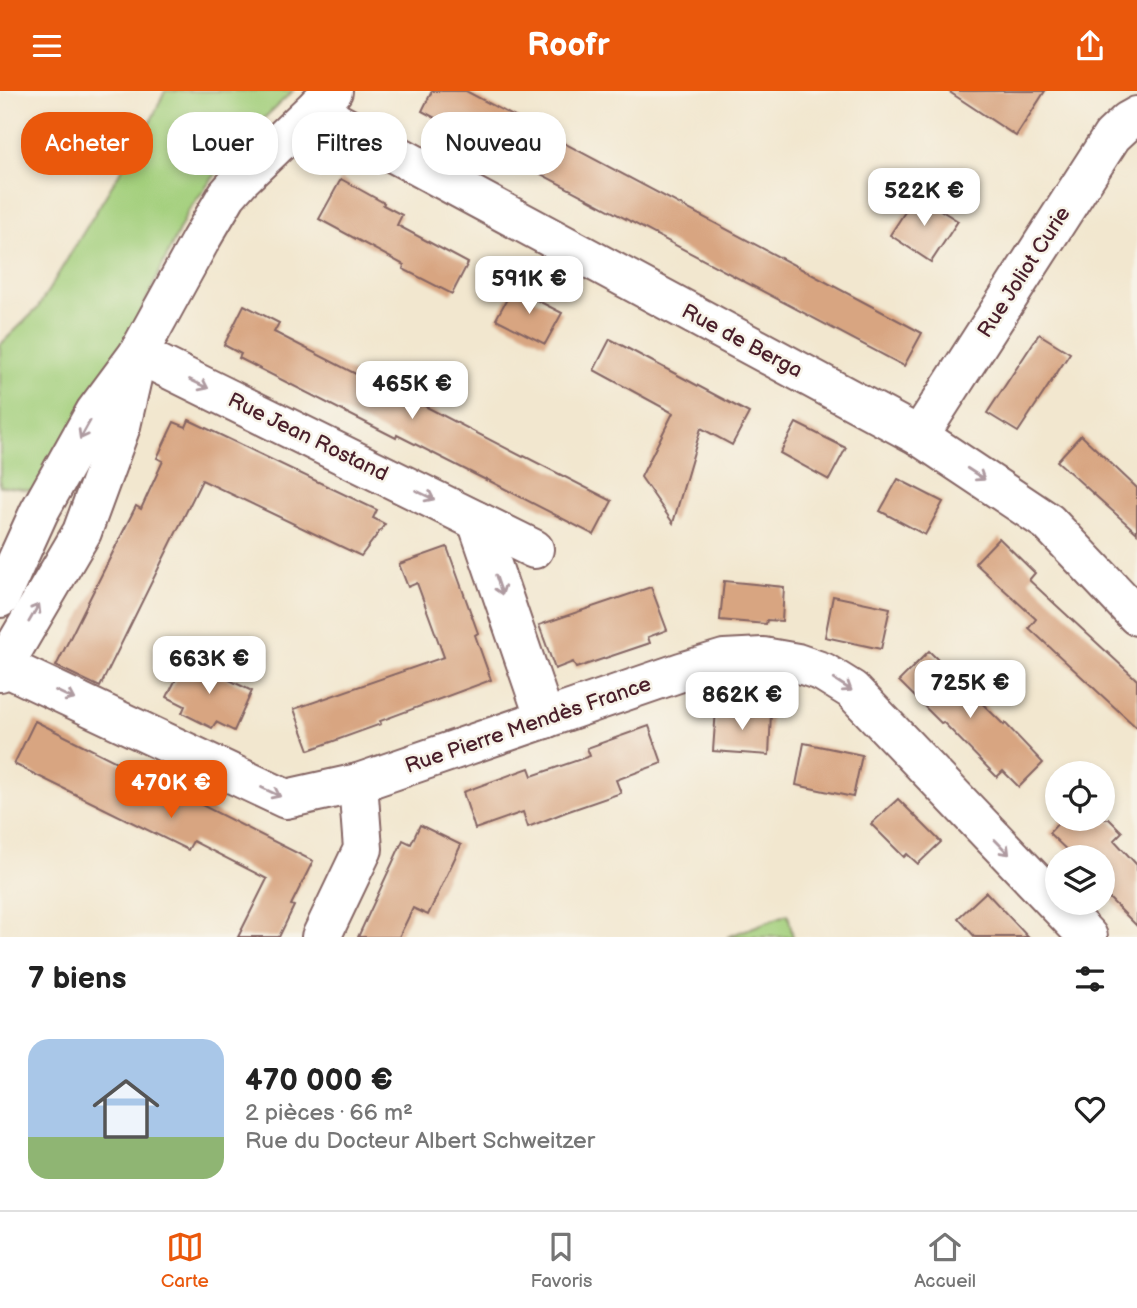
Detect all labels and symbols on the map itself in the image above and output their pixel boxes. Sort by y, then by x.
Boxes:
pin: 522K € [867,169,981,228]
street label: Rue Joliot Curie [972,202,1076,342]
pin: 591K € [472,257,586,316]
street label: Rue de Berga [677,299,807,383]
pin: 465K € [355,361,469,421]
one-way arrow [188,377,209,391]
street label: Rue Jean Rostand [224,387,392,487]
one-way arrow [78,419,92,439]
one-way arrow [966,467,985,482]
one-way arrow [414,489,435,503]
one-way arrow [494,574,506,596]
one-way arrow [27,604,41,624]
pin: 663K € [152,637,266,696]
pin: 725K € [913,661,1027,720]
street label: Rue Pierre Mendès France [402,671,654,779]
pin: 862K € [685,673,799,732]
one-way arrow [833,678,852,692]
one-way arrow [54,689,75,702]
pin: 470K € [114,761,228,820]
one-way arrow [260,786,281,799]
one-way arrow [993,839,1010,856]

